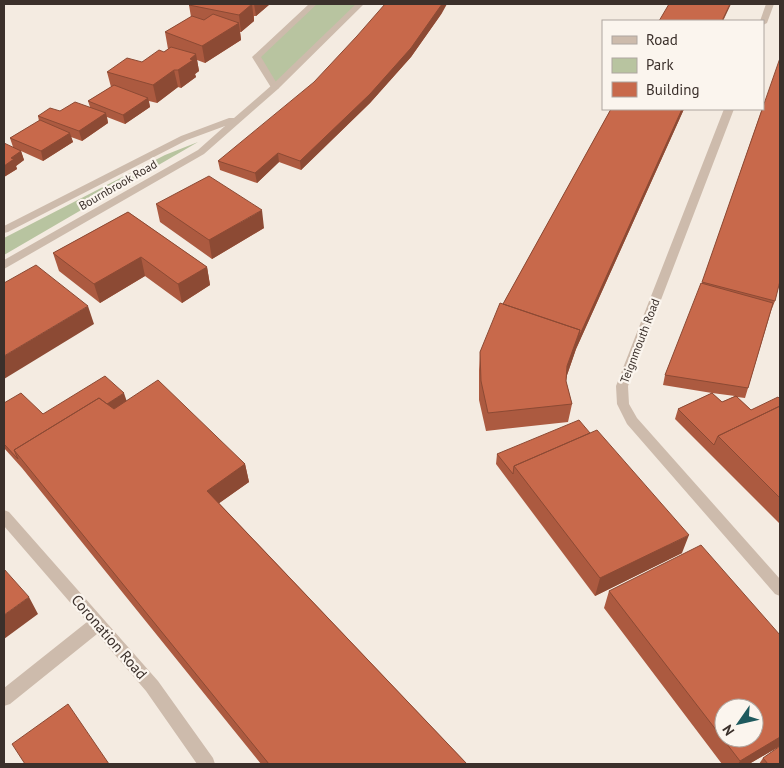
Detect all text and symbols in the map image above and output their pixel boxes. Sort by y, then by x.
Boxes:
legend [602,20,764,110]
text: Road [646,30,678,49]
text: Park [646,55,674,74]
text: Building [646,80,700,99]
street label: Bournbrook Road [76,156,160,213]
street label: Teignmouth Road [617,296,663,385]
street label: Coronation Road [67,590,151,683]
north arrow [714,698,764,748]
text: N [718,721,738,739]

